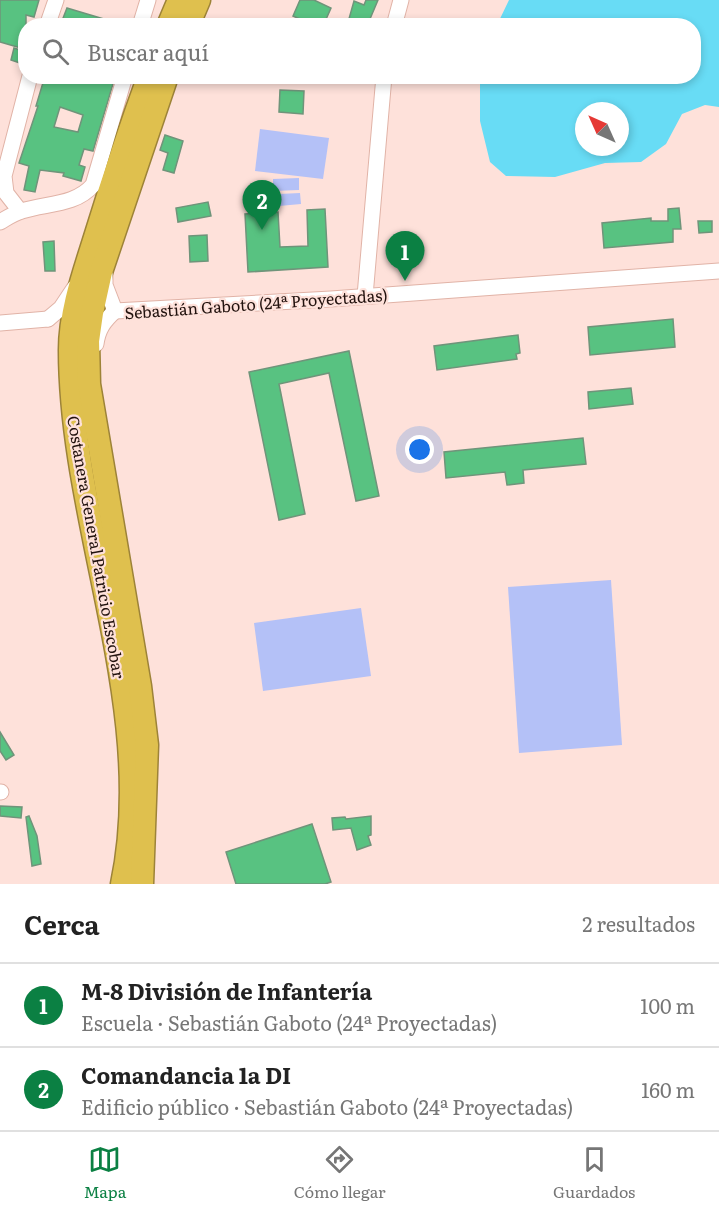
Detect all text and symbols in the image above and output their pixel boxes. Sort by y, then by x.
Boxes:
search box [18,18,701,84]
icon: search [39,35,72,68]
text: Buscar aquí [87,35,209,68]
north arrow [575,102,629,156]
pin: 2 [242,180,282,230]
pin: 1 [386,232,424,281]
street label: Sebastián Gaboto (24ª Proyectadas) [124,282,388,324]
street label: Costanera General Patricio Escobar [62,414,132,681]
your location [405,435,434,464]
text: Cerca [24,904,100,943]
text: 2 resultados [582,908,695,938]
text: M-8 División de Infantería [81,974,372,1007]
text: 1 [39,990,48,1020]
text: 100 m [640,990,695,1020]
text: Escuela · Sebastián Gaboto (24ª Proyectadas) [81,1007,497,1037]
text: Comandancia 1a DI [81,1058,291,1091]
text: 2 [38,1074,49,1104]
text: 160 m [641,1074,695,1104]
text: Edificio público · Sebastián Gaboto (24ª Proyectadas) [81,1091,573,1121]
tab: Mapa [84,1143,126,1203]
tab: Cómo llegar [294,1143,386,1203]
tab: Guardados [553,1143,635,1203]

